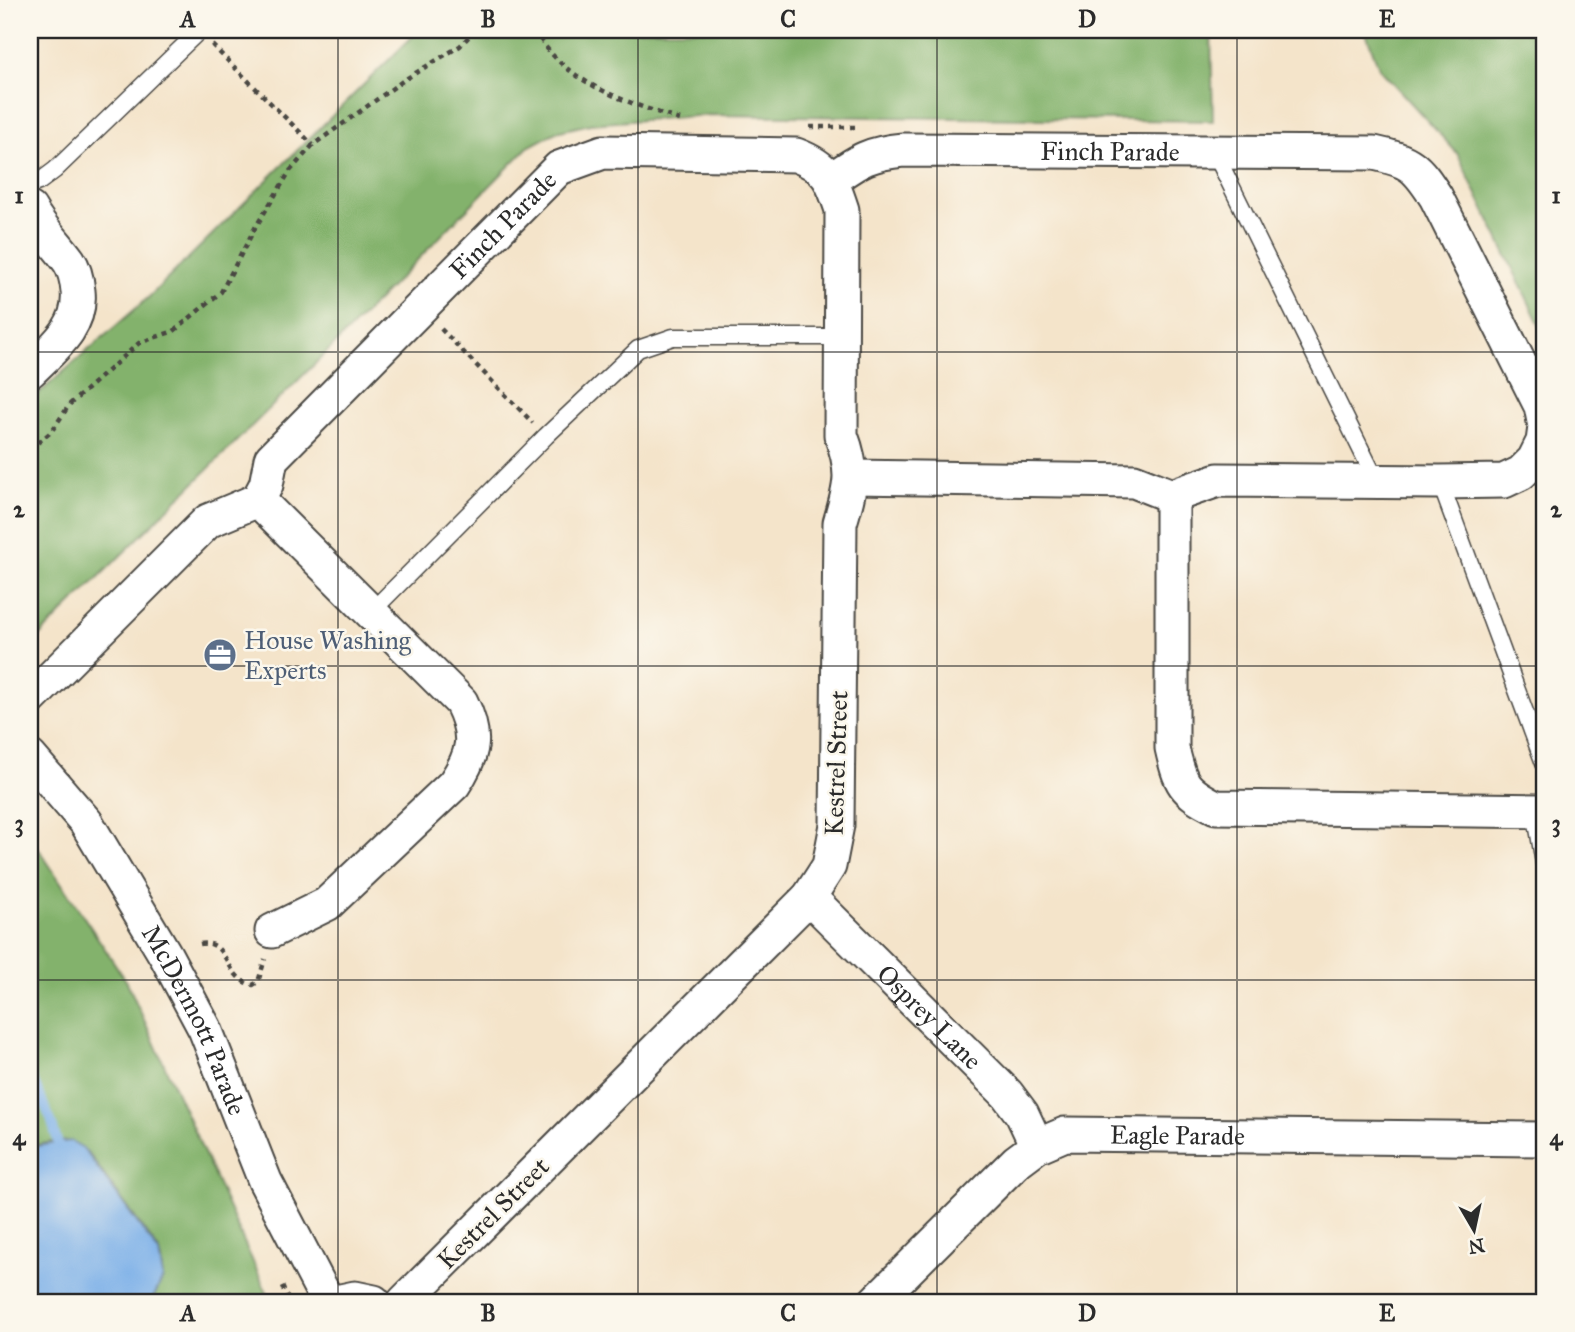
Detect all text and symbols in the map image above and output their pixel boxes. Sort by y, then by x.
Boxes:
text: A [178,5,196,33]
text: B [480,5,496,33]
text: C [780,5,796,33]
text: D [1078,5,1096,33]
text: E [1379,5,1396,33]
street label: Finch Parade [1040,135,1180,168]
street label: Finch Parade [442,164,563,286]
text: 1 [14,181,24,209]
text: 1 [1551,181,1561,209]
text: 2 [13,495,25,523]
text: 2 [1550,495,1562,523]
place label: House Washing Experts [244,624,412,686]
office icon: House Washing Experts [201,636,239,674]
street label: Kestrel Street [817,690,855,836]
text: 3 [14,809,24,838]
text: 3 [1551,809,1561,838]
street label: McDermott Parade [135,919,253,1120]
street label: Osprey Lane [870,958,989,1076]
street label: Eagle Parade [1110,1118,1245,1152]
text: 4 [13,1123,27,1151]
text: 4 [1550,1123,1564,1151]
street label: Kestrel Street [430,1150,556,1276]
north arrow [1438,1196,1508,1266]
text: N [1467,1234,1486,1259]
text: A [178,1299,196,1327]
text: B [480,1299,496,1327]
text: C [780,1299,796,1327]
text: D [1078,1299,1096,1327]
text: E [1379,1299,1396,1327]

